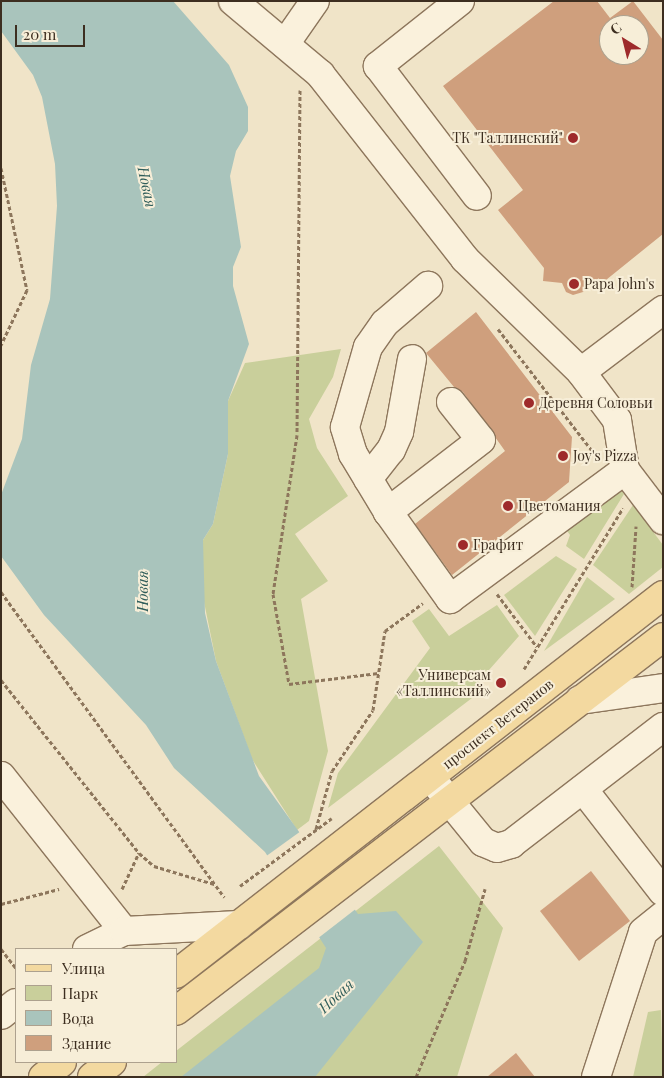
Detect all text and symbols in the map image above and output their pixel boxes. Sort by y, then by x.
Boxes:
scale bar [18,15,88,47]
north arrow [599,15,649,65]
text: С [606,18,625,39]
text: 20 m [23,24,56,44]
place label: ТК "Таллинский" [452,130,563,146]
marker: ТК "Таллинский" [567,132,579,144]
water label: Новая [134,165,160,209]
place label: Papa John's [584,276,655,292]
marker: Papa John's [568,278,580,290]
place label: Деревня Соловьи [539,395,653,411]
marker: Деревня Соловьи [523,397,535,409]
place label: Joy's Pizza [573,448,637,464]
marker: Joy's Pizza [557,450,569,462]
place label: Цветомания [518,498,601,514]
marker: Цветомания [502,500,514,512]
place label: Графит [473,537,523,553]
marker: Графит [457,539,469,551]
water label: Новая [134,570,152,612]
place label: Универсам «Таллинский» [396,667,491,700]
street label: проспект Ветеранов [439,676,557,772]
marker: Универсам «Таллинский» [495,677,507,689]
legend [15,948,178,1063]
text: Улица [62,958,105,978]
water label: Новая [315,975,357,1017]
text: Парк [62,983,98,1003]
text: Вода [62,1008,94,1028]
text: Здание [62,1033,111,1053]

